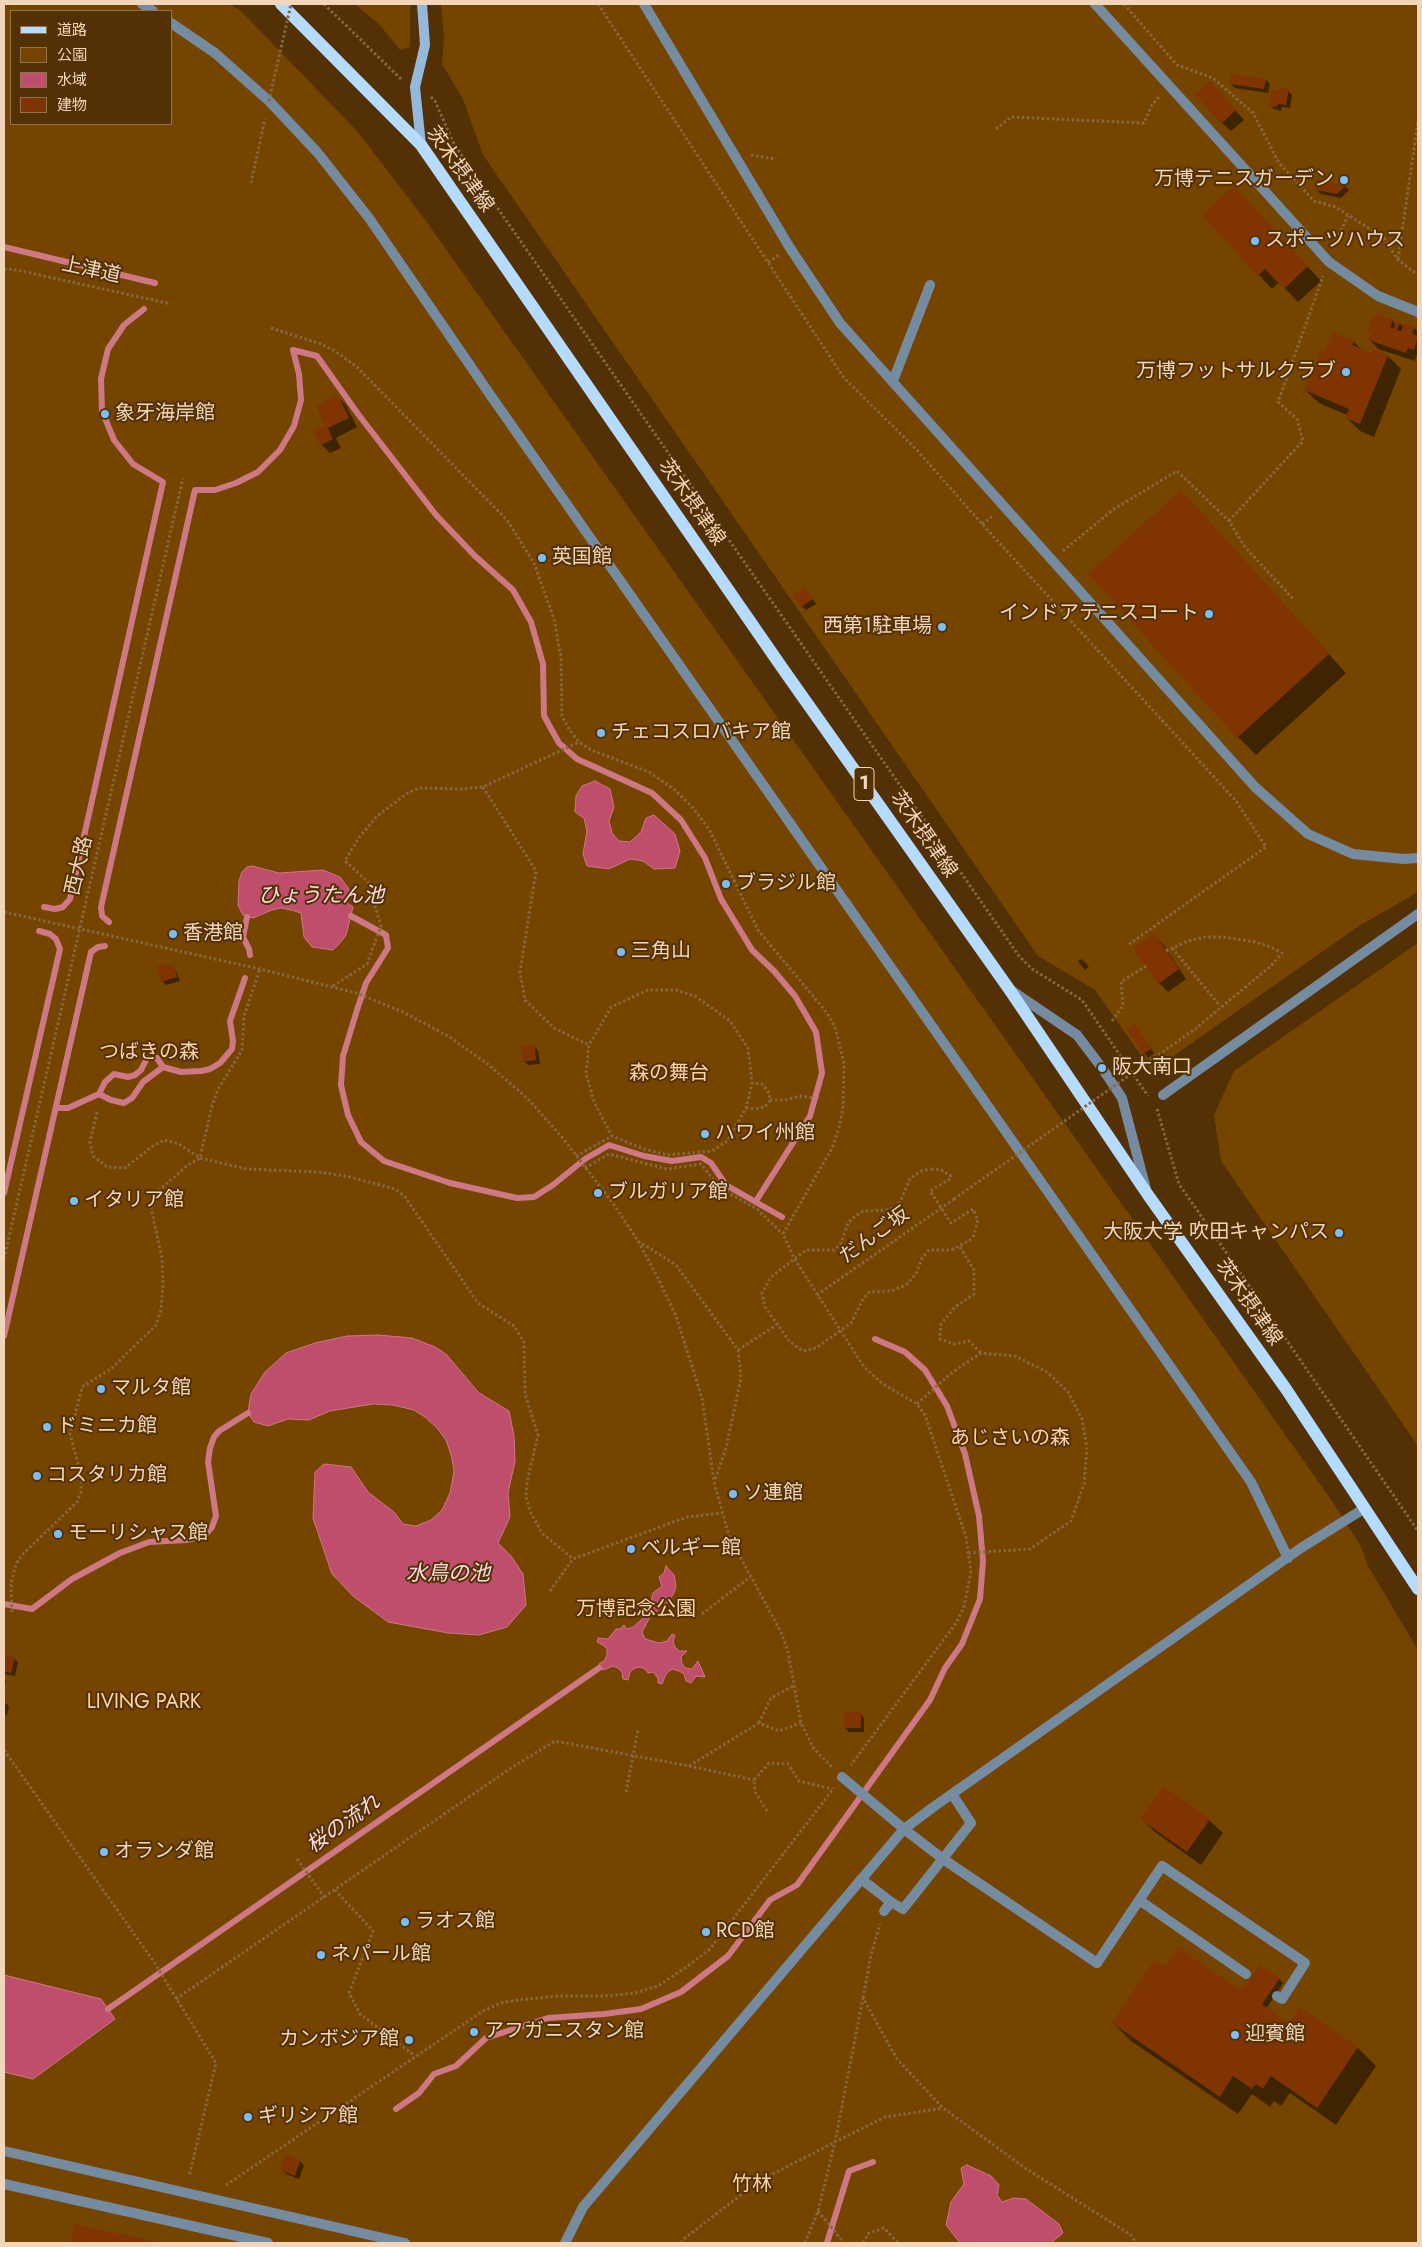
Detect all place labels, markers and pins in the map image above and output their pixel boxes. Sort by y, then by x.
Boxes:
place label: 万博テニスガーデン [1154,168,1334,192]
marker: 万博テニスガーデン [1338,174,1350,186]
place label: スポーツハウス [1265,229,1405,253]
marker: スポーツハウス [1249,235,1261,247]
place label: 万博フットサルクラブ [1136,360,1336,384]
marker: 万博フットサルクラブ [1340,366,1352,378]
place label: 象牙海岸館 [115,402,215,426]
marker: 象牙海岸館 [99,408,111,420]
place label: 英国館 [552,546,612,570]
marker: 英国館 [536,552,548,564]
place label: インドアテニスコート [999,602,1199,626]
marker: インドアテニスコート [1203,608,1215,620]
place label: 西第1駐車場 [823,615,932,639]
marker: 西第1駐車場 [936,621,948,633]
place label: チェコスロバキア館 [611,721,791,745]
marker: チェコスロバキア館 [595,727,607,739]
place label: ブラジル館 [736,872,836,896]
marker: ブラジル館 [720,878,732,890]
place label: 香港館 [183,922,243,946]
marker: 香港館 [167,928,179,940]
place label: 三角山 [631,940,691,964]
marker: 三角山 [615,946,627,958]
place label: 阪大南口 [1112,1056,1192,1080]
marker: 阪大南口 [1096,1062,1108,1074]
place label: ハワイ州館 [715,1122,815,1146]
marker: ハワイ州館 [699,1128,711,1140]
place label: ブルガリア館 [608,1181,728,1205]
marker: ブルガリア館 [592,1187,604,1199]
place label: イタリア館 [84,1189,184,1213]
marker: イタリア館 [68,1195,80,1207]
place label: 大阪大学 吹田キャンパス [1103,1221,1329,1245]
marker: 大阪大学 吹田キャンパス [1333,1227,1345,1239]
place label: マルタ館 [111,1377,191,1401]
marker: マルタ館 [95,1383,107,1395]
place label: ドミニカ館 [57,1415,157,1439]
marker: ドミニカ館 [41,1421,53,1433]
place label: コスタリカ館 [47,1464,167,1488]
marker: コスタリカ館 [31,1470,43,1482]
place label: ソ連館 [743,1482,803,1506]
marker: ソ連館 [727,1488,739,1500]
place label: モーリシャス館 [68,1522,208,1546]
marker: モーリシャス館 [52,1528,64,1540]
place label: ベルギー館 [641,1537,741,1561]
marker: ベルギー館 [625,1543,637,1555]
place label: オランダ館 [114,1840,214,1864]
marker: オランダ館 [98,1846,110,1858]
place label: ラオス館 [415,1910,495,1934]
marker: ラオス館 [399,1916,411,1928]
place label: RCD館 [716,1920,774,1944]
marker: RCD館 [700,1926,712,1938]
place label: ネパール館 [331,1943,431,1967]
marker: ネパール館 [315,1949,327,1961]
place label: アフガニスタン館 [484,2020,644,2044]
place label: 迎賓館 [1245,2023,1305,2047]
marker: アフガニスタン館 [468,2026,480,2038]
place label: カンボジア館 [279,2028,399,2052]
marker: 迎賓館 [1229,2029,1241,2041]
marker: カンボジア館 [403,2034,415,2046]
place label: ギリシア館 [258,2105,358,2129]
marker: ギリシア館 [242,2111,254,2123]

